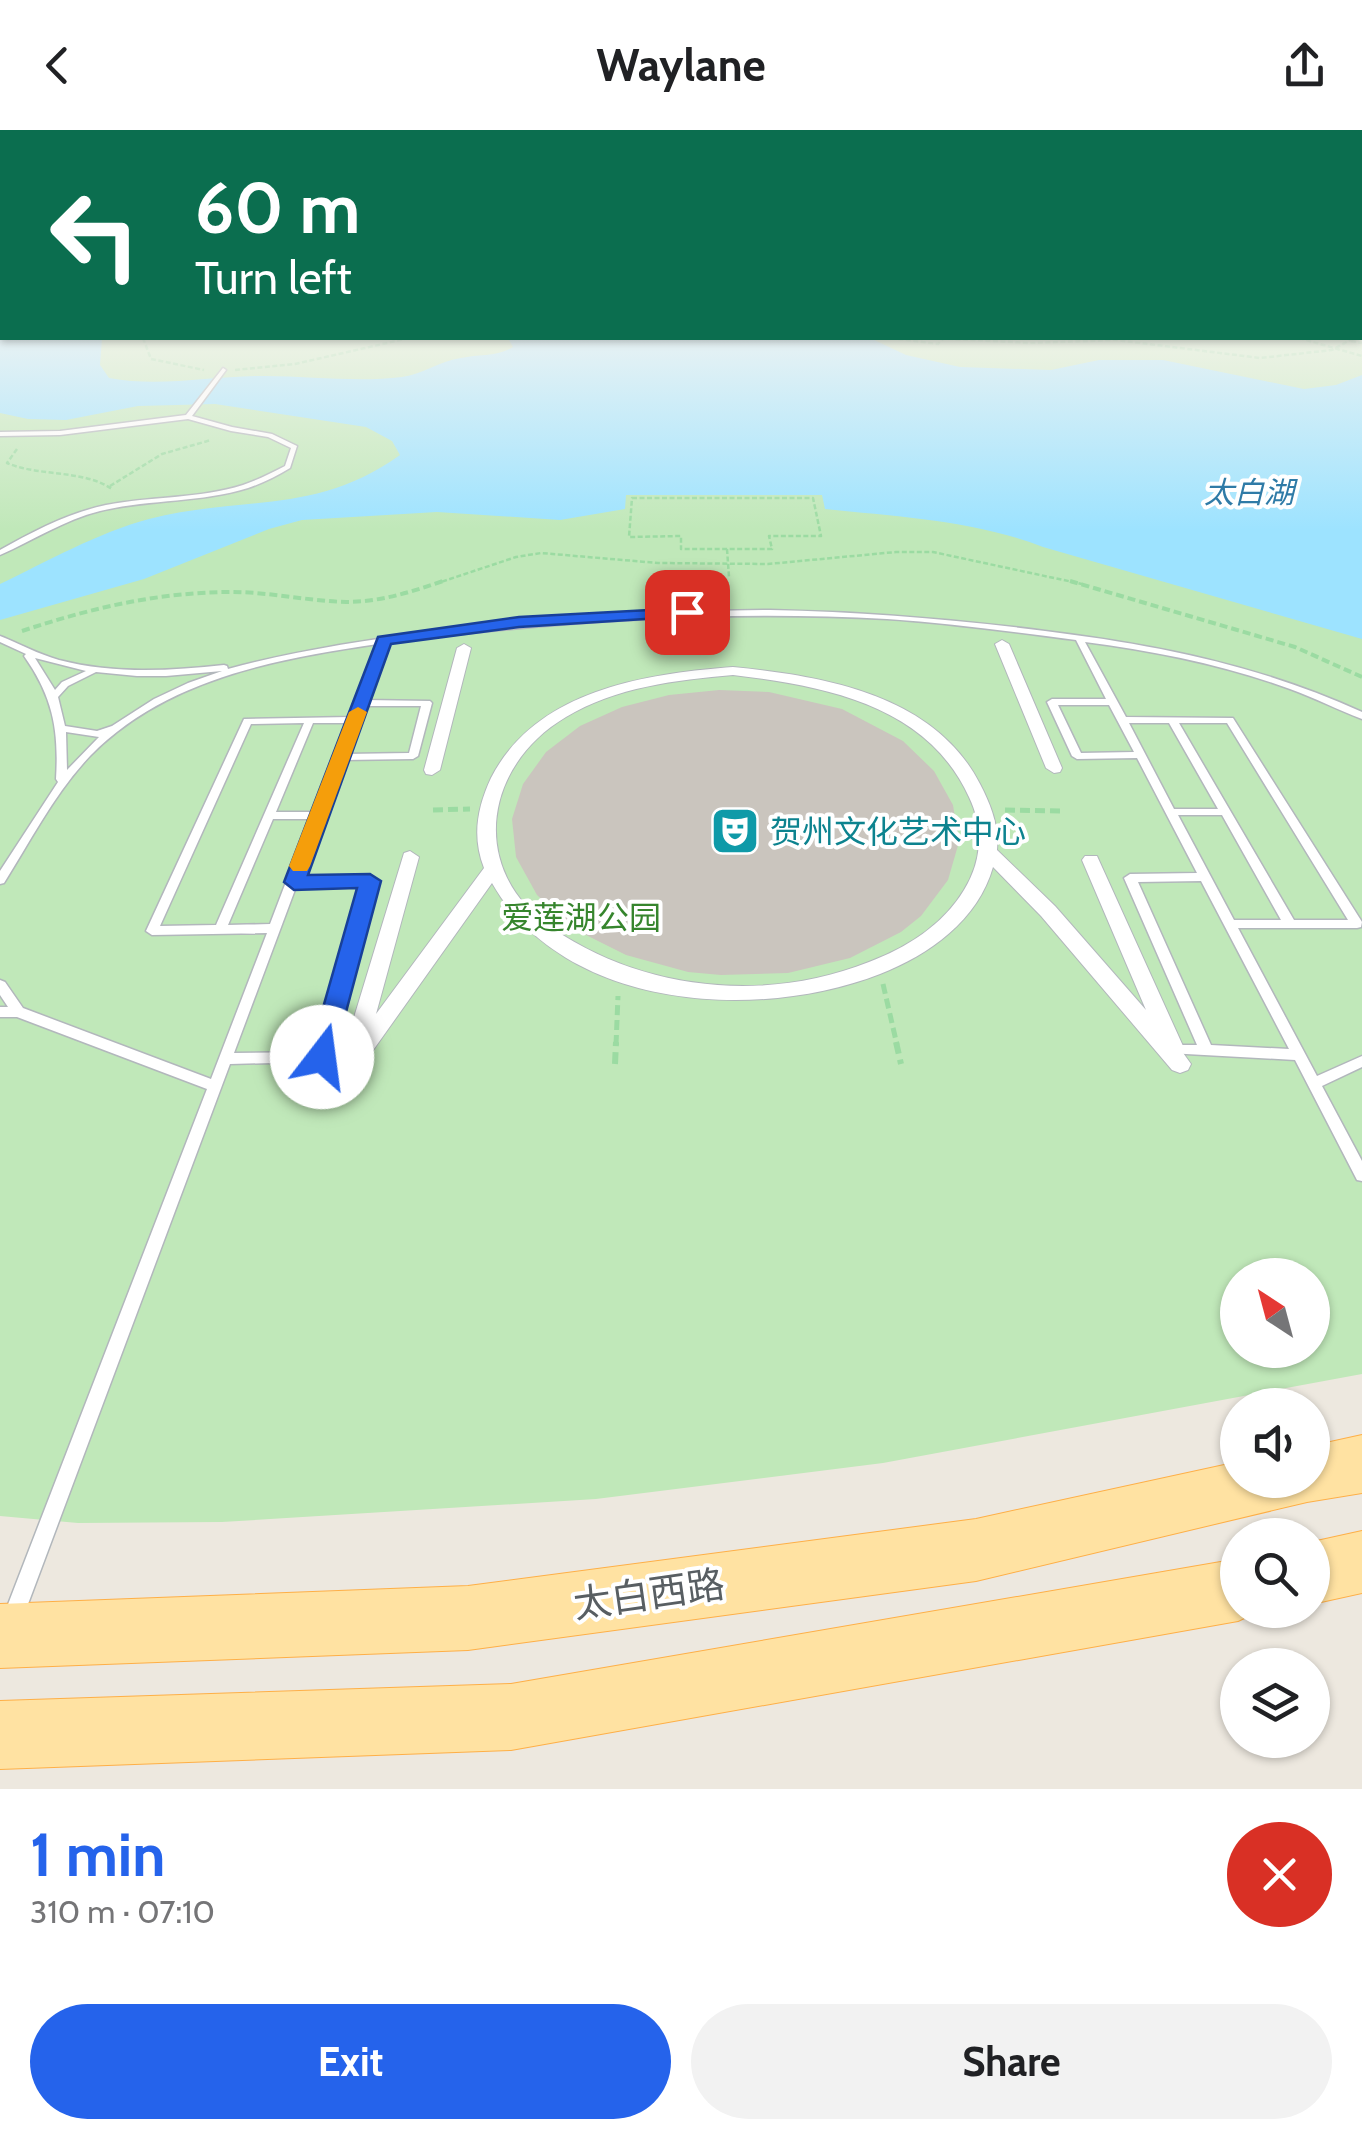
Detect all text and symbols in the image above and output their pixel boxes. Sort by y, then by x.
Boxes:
icon: back [30,38,85,93]
text: Waylane [596,38,766,92]
icon: share [1277,38,1332,93]
text: 60 m [195,165,360,251]
icon: left [30,170,160,300]
text: Turn left [195,251,352,305]
water label: 太白湖 [1204,474,1298,511]
pin [645,570,730,655]
icon: arrive [660,585,715,640]
theatre icon: 贺州文化艺术中心 [709,805,761,857]
place label: 贺州文化艺术中心 [770,812,1026,851]
park label: 爱莲湖公园 [501,898,661,937]
position arrow [270,1005,374,1109]
north arrow [1220,1258,1330,1368]
map controls [1220,1258,1330,1758]
button: sound [1220,1388,1330,1498]
button: search [1220,1518,1330,1628]
street label: 太白西路 [570,1560,728,1628]
button: layers [1220,1648,1330,1758]
text: 1 min [30,1818,165,1891]
button: close [1227,1822,1332,1927]
text: 310 m · 07:10 [30,1892,215,1931]
button: Exit [30,2004,671,2119]
button: Share [691,2004,1332,2119]

